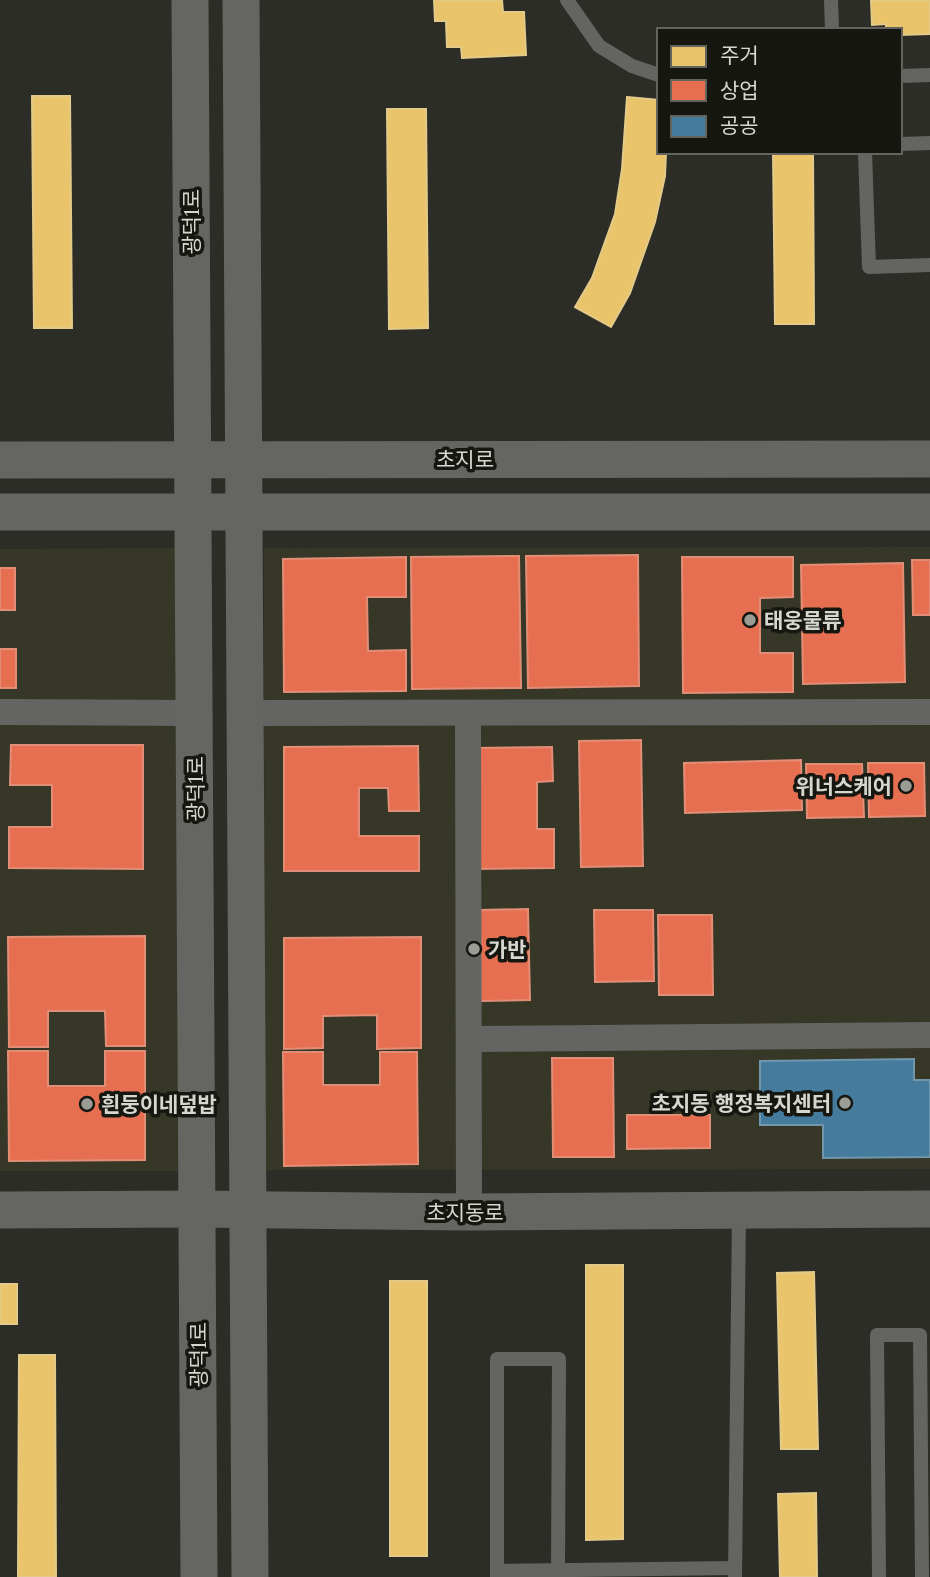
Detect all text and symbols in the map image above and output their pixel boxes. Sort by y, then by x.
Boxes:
legend [657,28,902,154]
text: 주거 [720,42,759,69]
text: 상업 [720,77,759,104]
text: 공공 [720,112,759,139]
street label: 광덕1로 [178,189,205,255]
street label: 초지로 [436,446,494,473]
place label: 태웅물류 [764,607,841,634]
marker: 태웅물류 [742,612,758,628]
street label: 광덕1로 [182,756,209,822]
place label: 위너스케어 [795,773,892,800]
marker: 위너스케어 [898,778,914,794]
place label: 가반 [488,936,527,963]
marker: 가반 [466,941,482,957]
place label: 초지동 행정복지센터 [652,1090,831,1117]
place label: 흰둥이네덮밥 [101,1091,217,1118]
marker: 초지동 행정복지센터 [837,1095,853,1111]
marker: 흰둥이네덮밥 [79,1096,95,1112]
street label: 초지동로 [426,1199,504,1226]
street label: 광덕1로 [185,1322,212,1388]

